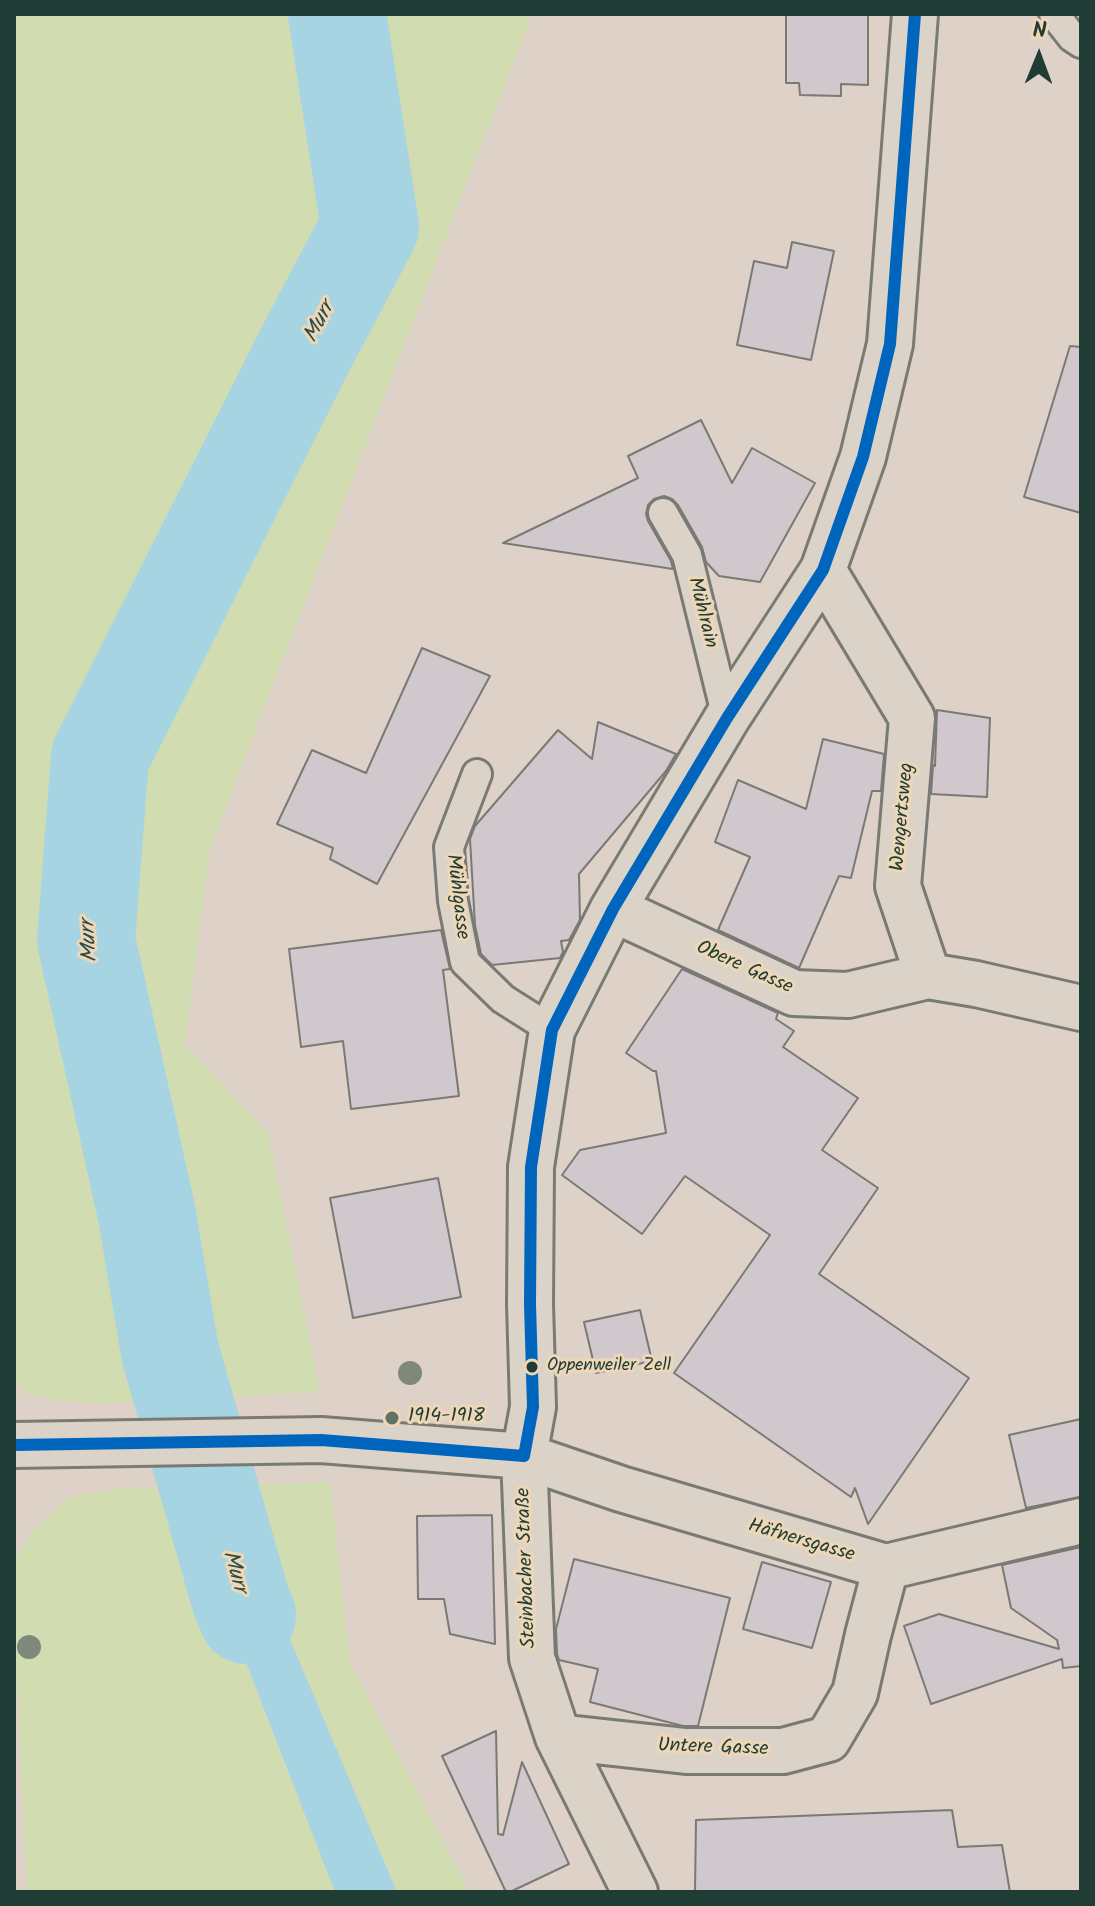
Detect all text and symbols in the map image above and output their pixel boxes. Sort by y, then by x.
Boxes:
text: N [1032,14,1047,49]
north arrow [999,16,1079,96]
water label: Murr [300,298,342,348]
street label: Mühlrain [681,575,721,651]
street label: Wengertsweg [887,762,921,872]
street label: Mühlgasse [439,853,473,941]
water label: Murr [76,919,106,963]
street label: Obere Gasse [692,937,796,1001]
place label: Oppenweiler Zell [547,1356,671,1378]
marker: Oppenweiler Zell [524,1359,540,1375]
place label: 1914-1918 [408,1406,485,1430]
marker: 1914-1918 [383,1409,401,1427]
street label: Steinbacher Straße [513,1487,543,1649]
street label: Häfnersgasse [745,1515,857,1569]
water label: Murr [214,1548,252,1596]
street label: Untere Gasse [657,1735,769,1763]

